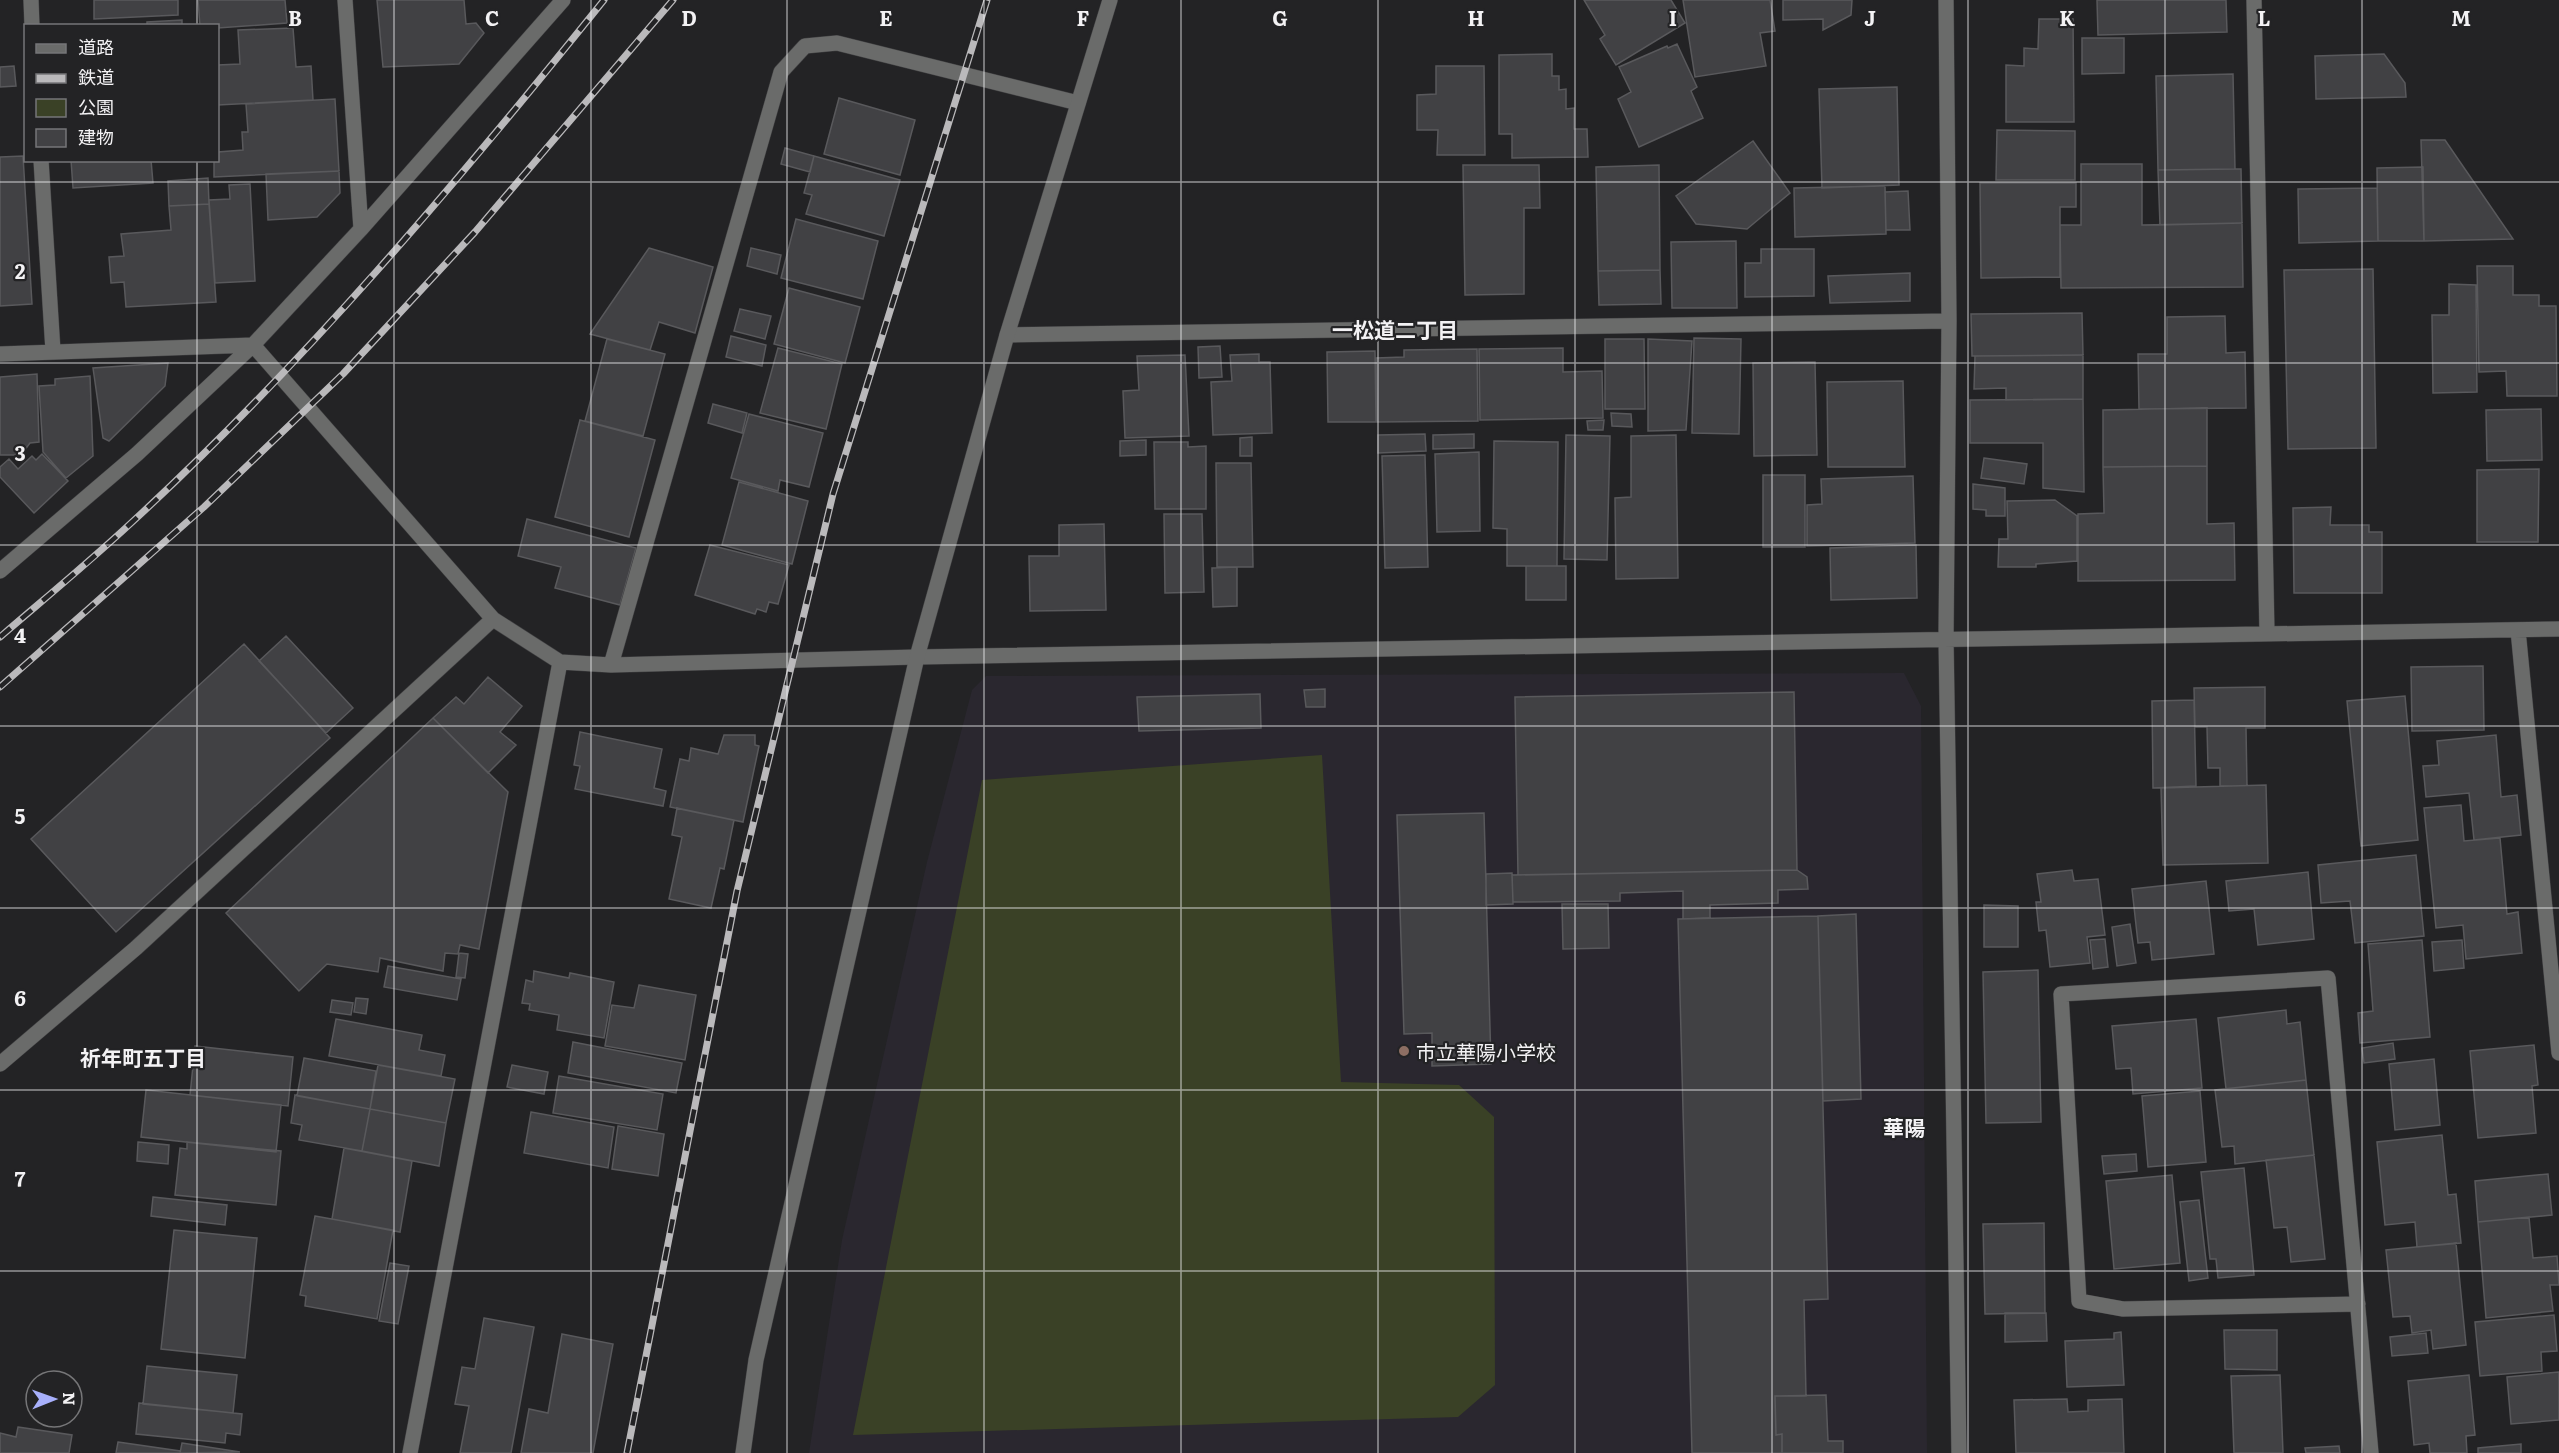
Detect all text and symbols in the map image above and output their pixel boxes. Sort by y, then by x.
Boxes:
text: B [288,2,302,32]
text: C [485,2,499,32]
text: D [681,2,697,32]
text: E [879,2,893,32]
text: F [1077,2,1090,32]
text: G [1272,2,1288,32]
text: H [1468,2,1484,32]
text: I [1669,2,1677,32]
text: J [1864,2,1876,32]
text: K [2059,2,2075,32]
text: L [2258,2,2271,32]
text: M [2451,2,2471,32]
legend [24,24,219,162]
text: 道路 [78,33,114,60]
text: 鉄道 [78,63,114,90]
text: 公園 [78,93,114,120]
text: 建物 [78,123,114,150]
text: 2 [15,255,26,285]
district label: 一松道二丁目 [1332,313,1458,344]
text: 3 [14,437,26,467]
text: 4 [14,619,26,649]
text: 5 [15,800,26,830]
text: 6 [14,982,26,1012]
place label: 市立華陽小学校 [1416,1036,1556,1066]
district label: 祈年町五丁目 [80,1041,206,1072]
marker: 市立華陽小学校 [1397,1044,1411,1058]
district label: 華陽 [1883,1111,1925,1142]
text: 7 [15,1163,26,1193]
north arrow [24,1369,84,1429]
text: N [58,1392,82,1406]

